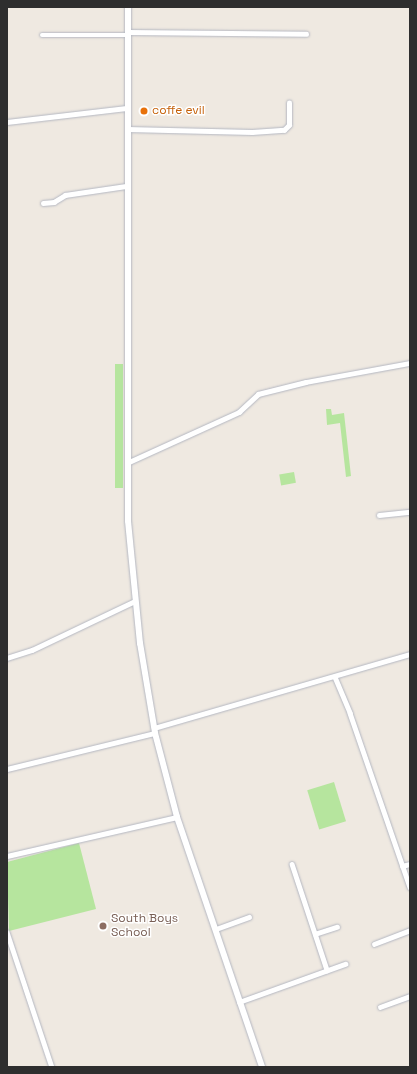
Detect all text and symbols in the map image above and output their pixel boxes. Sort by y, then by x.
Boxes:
place label: coffe evil [152,104,205,118]
marker: coffe evil [139,106,149,116]
place label: South Boys School [111,912,178,940]
marker: South Boys School [98,921,108,931]

